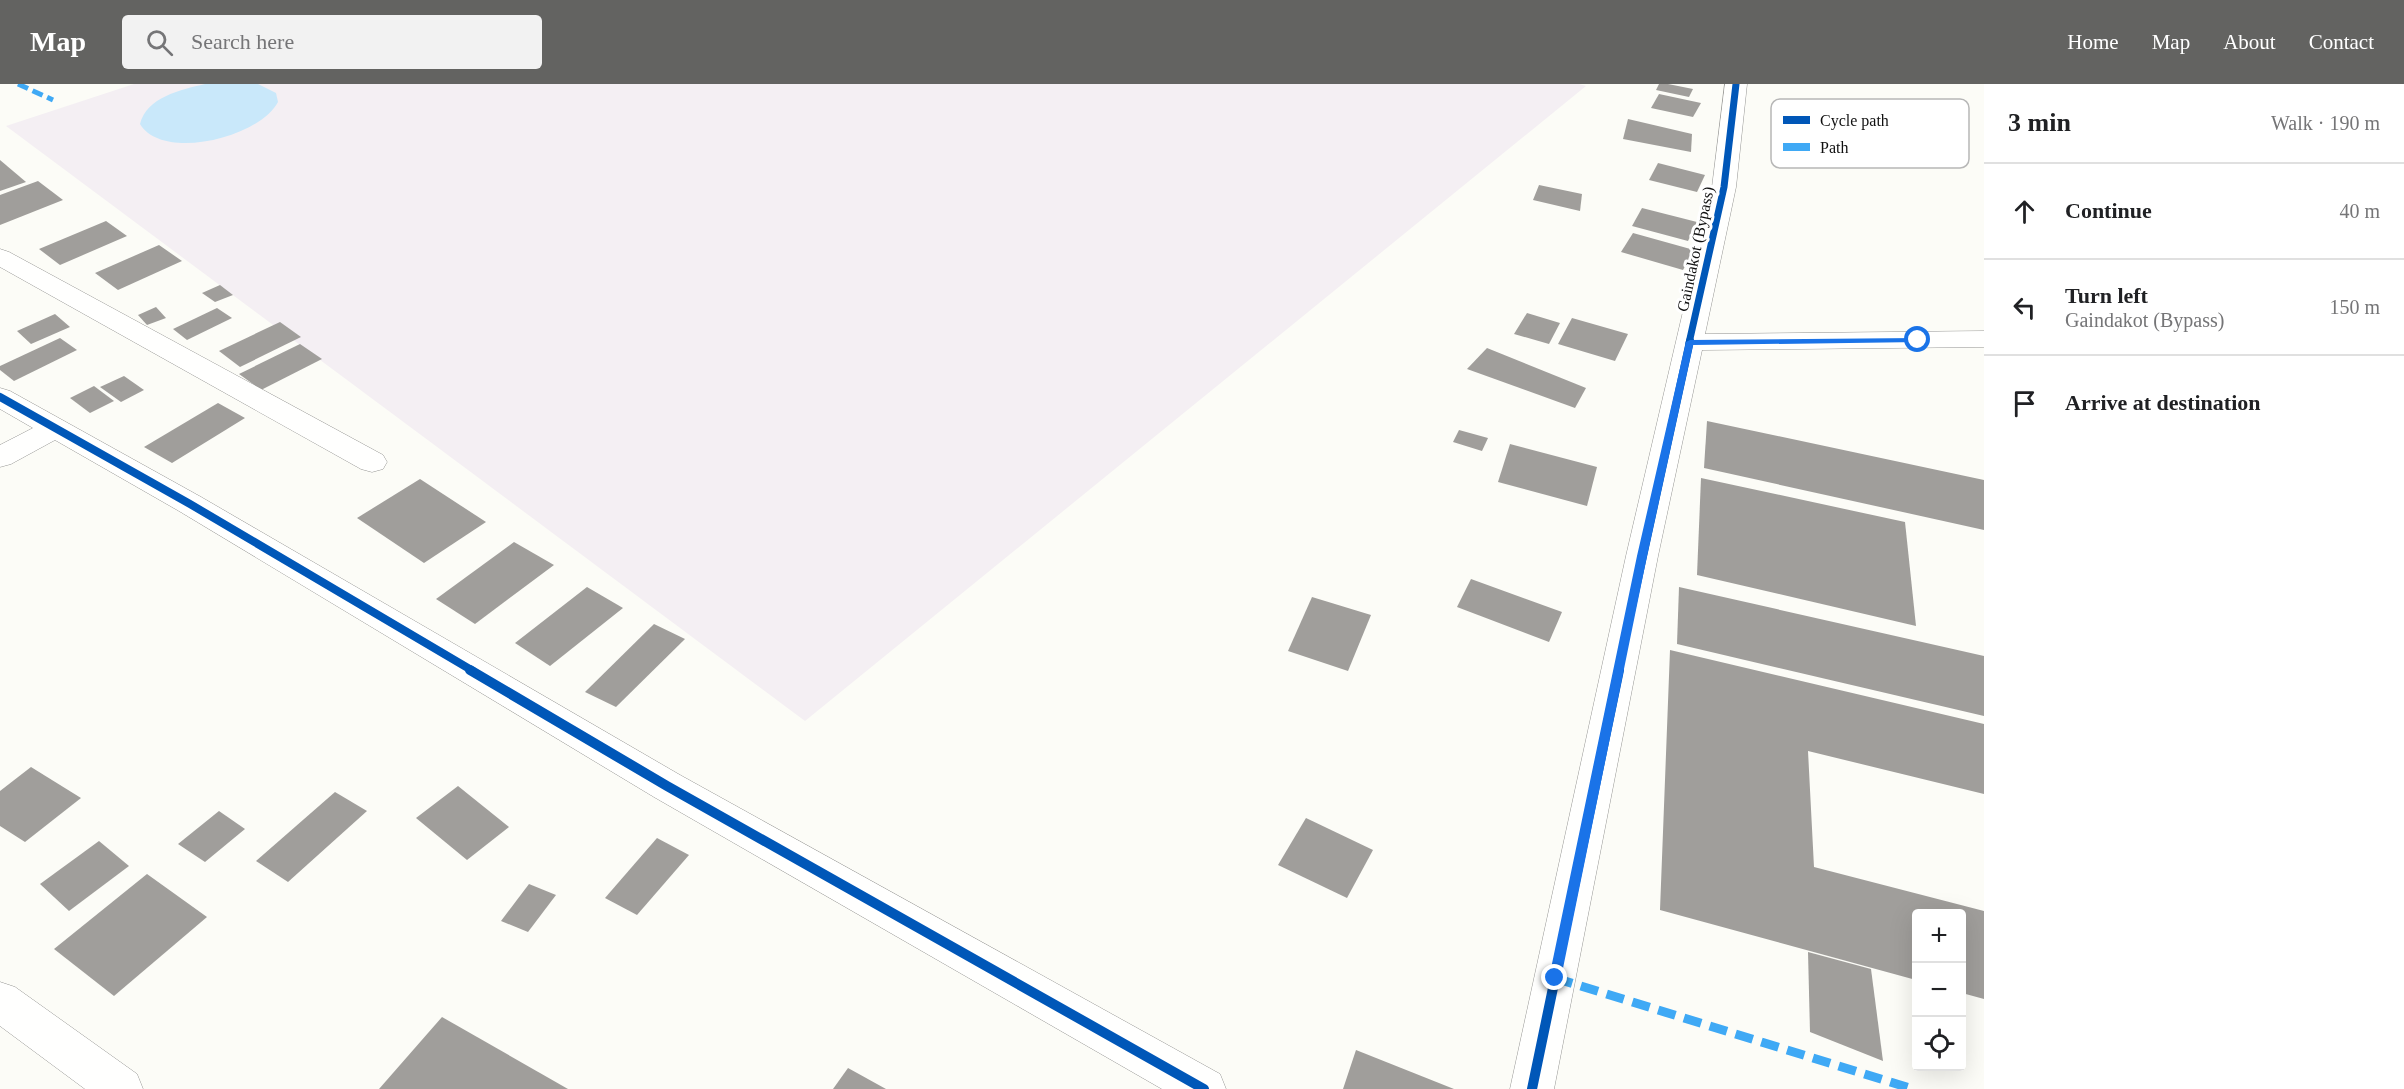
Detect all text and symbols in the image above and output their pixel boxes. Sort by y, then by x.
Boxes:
search box [122,15,542,69]
text: Map [30,26,86,57]
icon: search [143,26,176,59]
text: Search here [191,29,294,54]
text: Home [2067,30,2119,54]
text: Map [2152,30,2190,54]
text: About [2223,30,2276,54]
text: Contact [2309,30,2374,54]
legend [1771,99,1969,168]
text: 3 min [2008,108,2071,137]
text: Cycle path [1820,112,1889,130]
text: Walk · 190 m [2271,112,2380,134]
text: Path [1820,139,1848,156]
street label: Gaindakot (Bypass) [1674,185,1718,313]
icon: ahead [2008,195,2041,228]
text: Continue [2065,198,2152,223]
text: 40 m [2339,200,2380,222]
text: Turn left [2065,283,2148,308]
icon: left [2008,291,2041,324]
text: 150 m [2329,296,2380,318]
text: Gaindakot (Bypass) [2065,309,2224,331]
route start [1904,326,1930,352]
icon: arrive [2008,387,2041,420]
text: Arrive at destination [2065,390,2261,415]
map controls [1912,909,1966,1071]
button: + [1912,909,1966,963]
button: − [1912,963,1966,1017]
route end [1541,964,1567,990]
button: locate [1912,1017,1966,1071]

